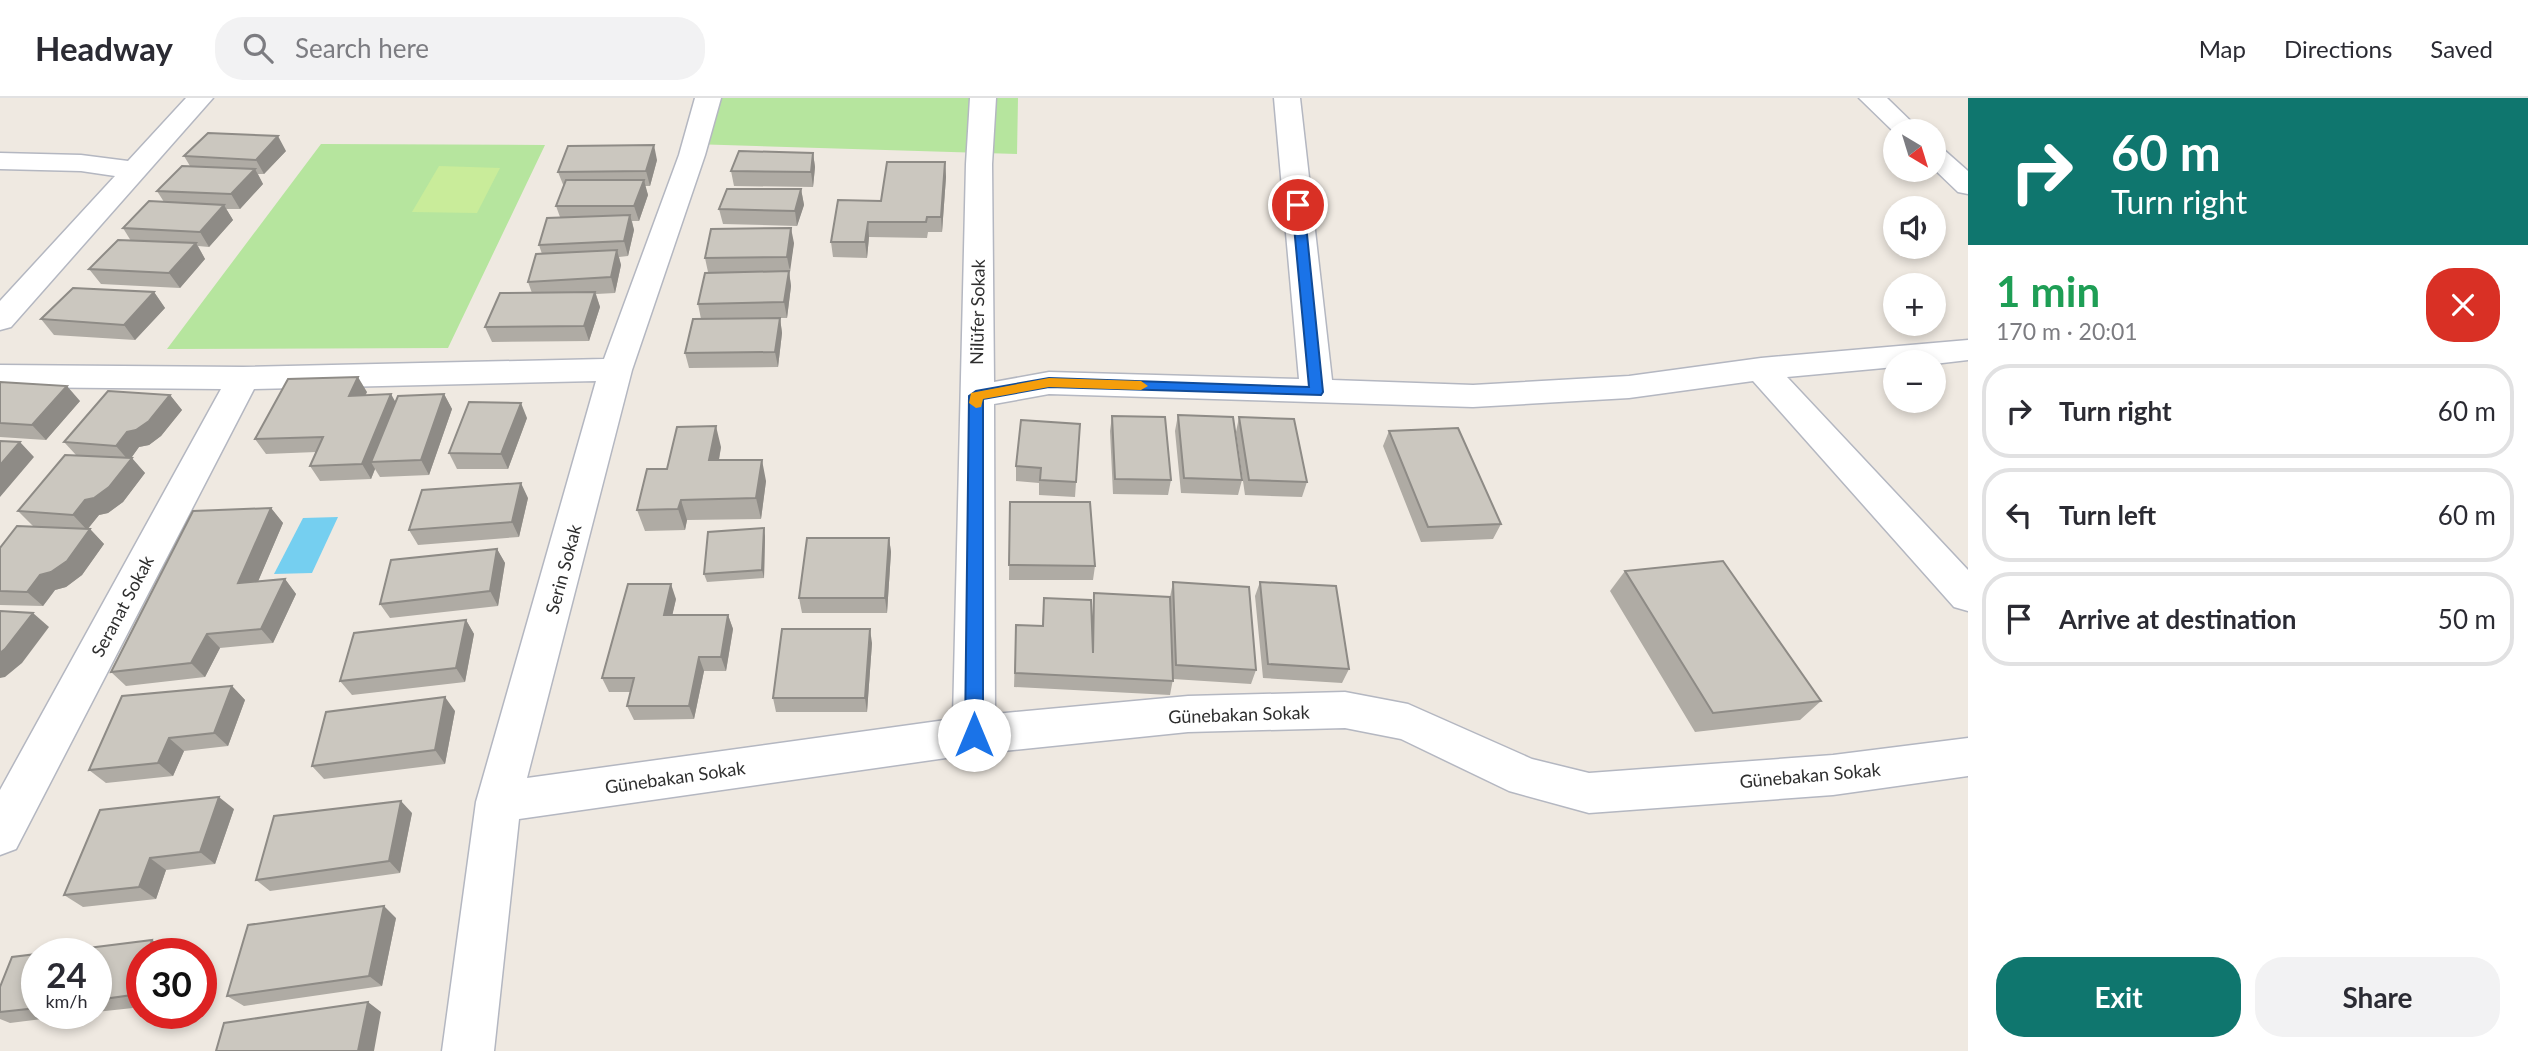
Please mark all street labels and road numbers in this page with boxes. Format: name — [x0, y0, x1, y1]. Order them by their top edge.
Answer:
street label: Nilüfer Sokak — [965, 258, 989, 365]
street label: Serin Sokak — [540, 521, 586, 616]
street label: Seranat Sokak — [86, 551, 158, 660]
street label: Günebakan Sokak — [1168, 701, 1311, 727]
street label: Günebakan Sokak — [603, 756, 747, 798]
street label: Günebakan Sokak — [1739, 758, 1882, 792]

